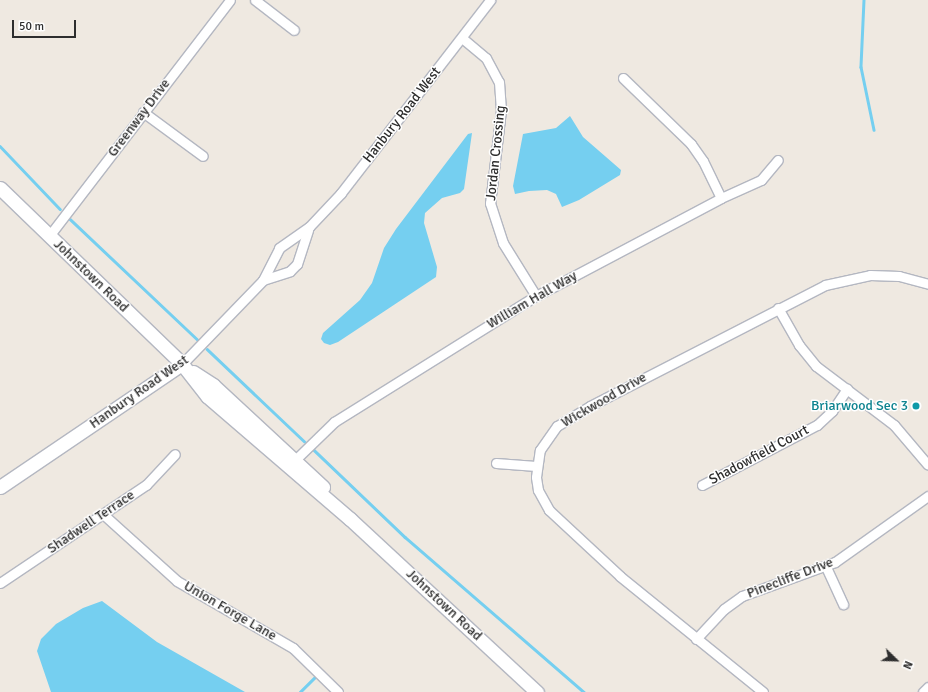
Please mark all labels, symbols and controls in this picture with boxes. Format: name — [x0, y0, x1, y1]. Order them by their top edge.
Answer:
scale bar — [14, 12, 78, 38]
text: 50 m — [19, 19, 44, 34]
street label: Hanbury Road West — [359, 64, 445, 166]
street label: Greenway Drive — [104, 76, 174, 160]
street label: Jordan Crossing — [483, 105, 509, 201]
street label: Johnstown Road — [50, 236, 132, 316]
street label: William Hall Way — [484, 267, 580, 333]
street label: Hanbury Road West — [86, 352, 192, 432]
street label: Wickwood Drive — [558, 369, 650, 431]
place label: Briarwood Sec 3 — [811, 398, 908, 414]
marker: Briarwood Sec 3 — [911, 401, 921, 411]
street label: Shadowfield Court — [706, 422, 812, 488]
street label: Shadwell Terrace — [44, 487, 138, 557]
street label: Pinecliffe Drive — [745, 554, 835, 602]
street label: Johnstown Road — [403, 566, 485, 644]
street label: Union Forge Lane — [181, 578, 279, 644]
north arrow — [876, 640, 916, 680]
text: N — [900, 659, 915, 671]

